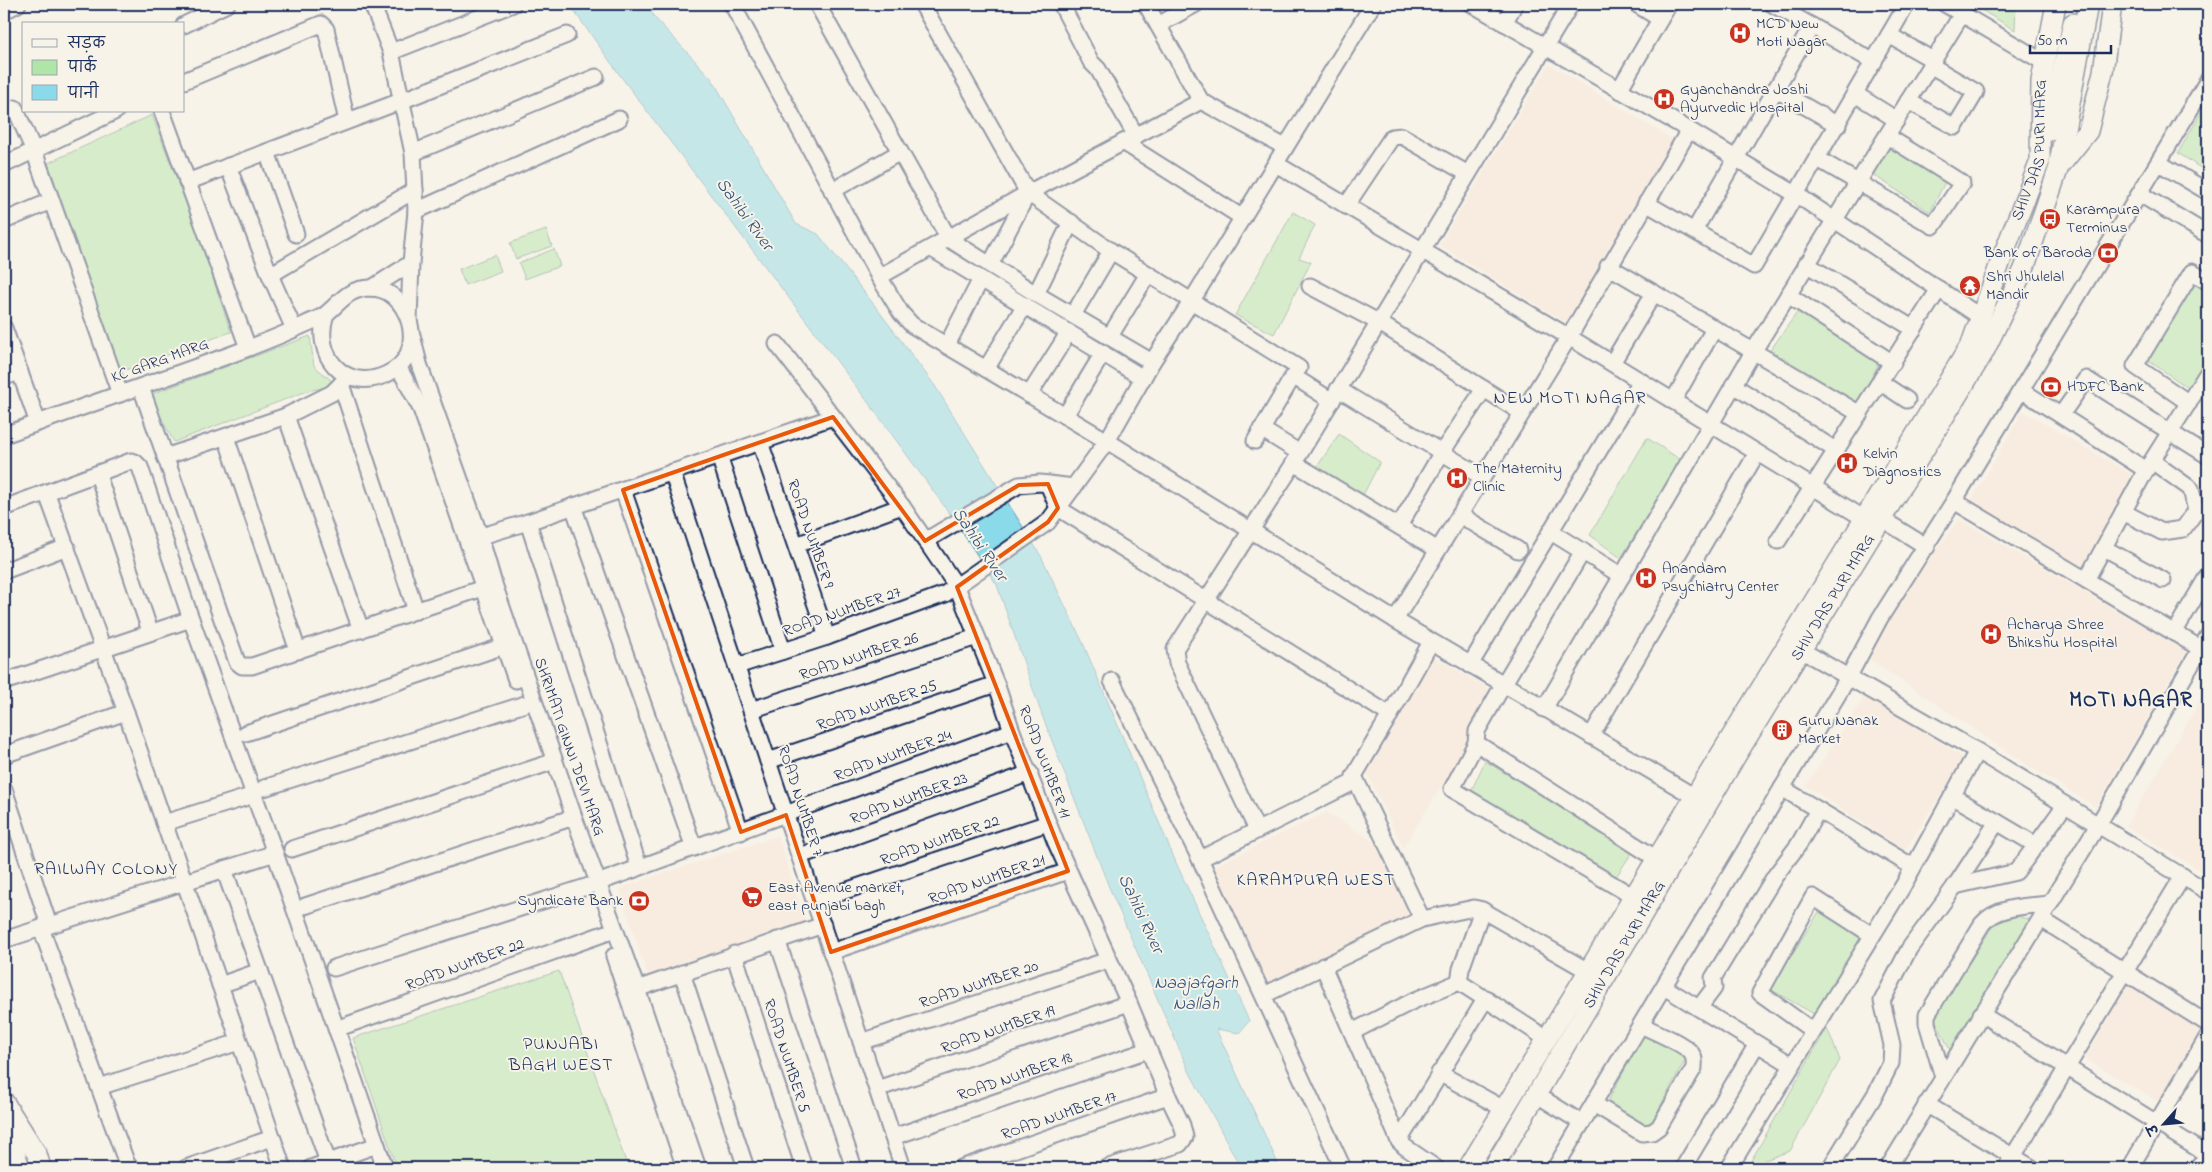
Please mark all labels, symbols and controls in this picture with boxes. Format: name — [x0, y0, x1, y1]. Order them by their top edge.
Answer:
place label: MCD New Moti Nagar — [1756, 12, 1827, 54]
hospital icon: MCD New Moti Nagar — [1728, 21, 1752, 45]
legend — [22, 22, 185, 112]
scale bar — [2030, 22, 2111, 54]
text: 50 m — [2037, 30, 2068, 52]
text: सड़क — [67, 33, 106, 55]
text: पार्क — [67, 55, 98, 79]
place label: Gyanchandra Joshi Ayurvedic Hospital — [1680, 78, 1808, 120]
street label: SHIV DAS PURI MARG — [2006, 80, 2053, 224]
text: पानी — [67, 81, 100, 105]
hospital icon: Gyanchandra Joshi Ayurvedic Hospital — [1652, 87, 1676, 111]
water label: Sahibi River — [709, 173, 781, 259]
place label: Karampura Terminus — [2066, 198, 2140, 240]
bus stop icon: Karampura Terminus — [2038, 207, 2062, 231]
place label: Bank of Baroda — [1983, 241, 2092, 265]
bank icon: Bank of Baroda — [2096, 241, 2120, 265]
place label: Shri Jhulelal Mandir — [1986, 265, 2064, 307]
temple icon: Shri Jhulelal Mandir — [1958, 274, 1982, 298]
street label: KC GARG MARG — [108, 332, 212, 390]
bank icon: HDFC Bank — [2039, 375, 2063, 399]
place label: HDFC Bank — [2067, 375, 2145, 399]
district label: NEW MOTI NAGAR — [1494, 386, 1646, 412]
place label: Kelvin Diagnostics — [1862, 442, 1941, 484]
hospital icon: Kelvin Diagnostics — [1835, 451, 1859, 475]
place label: The Maternity Clinic — [1473, 457, 1562, 499]
hospital icon: The Maternity Clinic — [1445, 466, 1469, 490]
street label: ROAD NUMBER 9 — [780, 476, 840, 592]
water label: Sahibi River — [945, 503, 1015, 589]
street label: SHIV DAS PURI MARG — [1785, 530, 1881, 666]
place label: Anandam Psychiatry Center — [1662, 557, 1779, 599]
hospital icon: Anandam Psychiatry Center — [1634, 566, 1658, 590]
street label: ROAD NUMBER 27 — [780, 580, 905, 643]
place label: Acharya Shree Bhikshu Hospital — [2006, 613, 2118, 655]
hospital icon: Acharya Shree Bhikshu Hospital — [1979, 622, 2003, 646]
street label: ROAD NUMBER 26 — [796, 626, 922, 688]
street label: SHRIMATI GINNI DEVI MARG — [527, 655, 611, 839]
street label: ROAD NUMBER 25 — [813, 674, 941, 738]
district label: MOTI NAGAR — [2069, 686, 2193, 716]
street label: ROAD NUMBER 11 — [1011, 702, 1077, 822]
place label: Guru Nanak Market — [1798, 709, 1879, 751]
building icon: Guru Nanak Market — [1770, 718, 1794, 742]
street label: ROAD NUMBER 24 — [831, 723, 956, 788]
street label: ROAD NUMBER 7 — [771, 742, 829, 860]
street label: ROAD NUMBER 23 — [847, 767, 971, 831]
street label: ROAD NUMBER 22 — [877, 809, 1003, 873]
street label: ROAD NUMBER 21 — [925, 849, 1049, 911]
district label: RAILWAY COLONY — [34, 857, 178, 883]
district label: KARAMPURA WEST — [1237, 868, 1395, 894]
water label: Sahibi River — [1110, 870, 1171, 960]
place label: East Avenue market, east punjabi bagh — [768, 876, 904, 918]
street label: SHIV DAS PURI MARG — [1578, 877, 1672, 1013]
supermarket icon: East Avenue market, east punjabi bagh — [740, 885, 764, 909]
place label: Syndicate Bank — [517, 889, 624, 913]
bank icon: Syndicate Bank — [627, 889, 651, 913]
street label: ROAD NUMBER 22 — [402, 932, 528, 998]
street label: ROAD NUMBER 20 — [916, 954, 1042, 1016]
water label: Naajafgarh Nallah — [1154, 971, 1238, 1018]
street label: ROAD NUMBER 5 — [756, 996, 816, 1116]
street label: ROAD NUMBER 19 — [938, 999, 1058, 1061]
district label: PUNJABI BAGH WEST — [507, 1032, 614, 1079]
street label: ROAD NUMBER 18 — [954, 1046, 1076, 1108]
street label: ROAD NUMBER 17 — [998, 1085, 1120, 1147]
north arrow — [2140, 1100, 2190, 1150]
text: उ — [2142, 1119, 2166, 1140]

